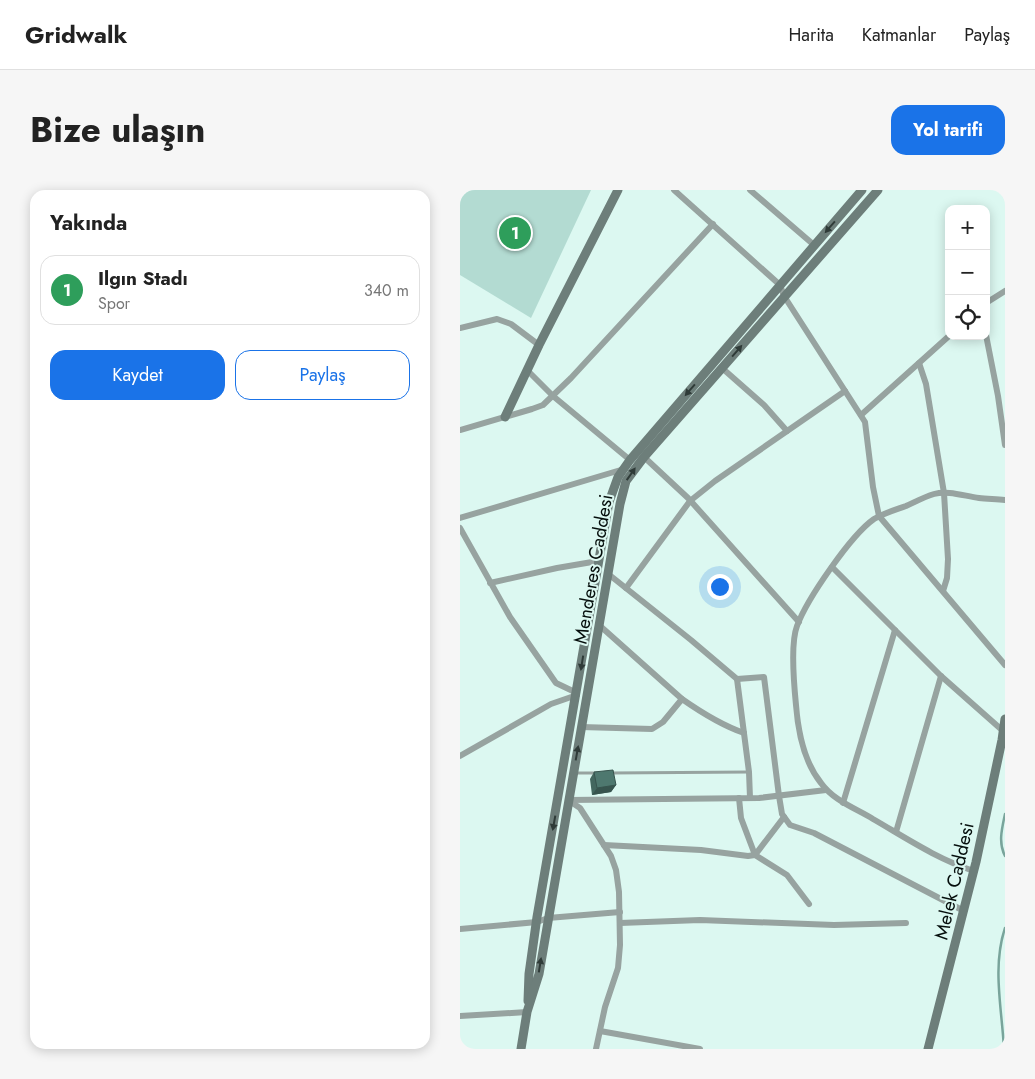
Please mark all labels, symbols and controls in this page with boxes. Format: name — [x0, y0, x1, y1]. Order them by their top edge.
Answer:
text: Gridwalk — [25, 17, 127, 52]
text: Harita — [788, 22, 834, 48]
text: Katmanlar — [862, 22, 936, 48]
text: Paylaş — [964, 22, 1010, 48]
text: Bize ulaşın — [30, 105, 205, 155]
button: Yol tarifi — [891, 105, 1005, 155]
map controls — [945, 205, 990, 340]
button: + — [945, 205, 990, 250]
text: Yakında — [50, 208, 127, 238]
pin: 1 — [499, 214, 531, 252]
one-way arrow — [825, 221, 836, 233]
button: − — [945, 250, 990, 295]
text: Ilgın Stadı — [98, 265, 188, 292]
text: 1 — [63, 279, 71, 302]
text: 340 m — [364, 279, 409, 302]
text: Spor — [98, 292, 130, 315]
button: locate — [945, 295, 990, 340]
one-way arrow — [731, 345, 743, 357]
button: Kaydet — [50, 350, 225, 400]
button: Paylaş — [235, 350, 410, 400]
one-way arrow — [685, 384, 696, 396]
one-way arrow — [626, 467, 636, 481]
street label: Menderes Caddesi — [567, 492, 619, 646]
your location — [707, 574, 733, 600]
one-way arrow — [578, 655, 586, 671]
one-way arrow — [573, 744, 581, 760]
one-way arrow — [550, 815, 558, 831]
street label: Melek Caddesi — [927, 820, 981, 942]
one-way arrow — [537, 956, 545, 972]

